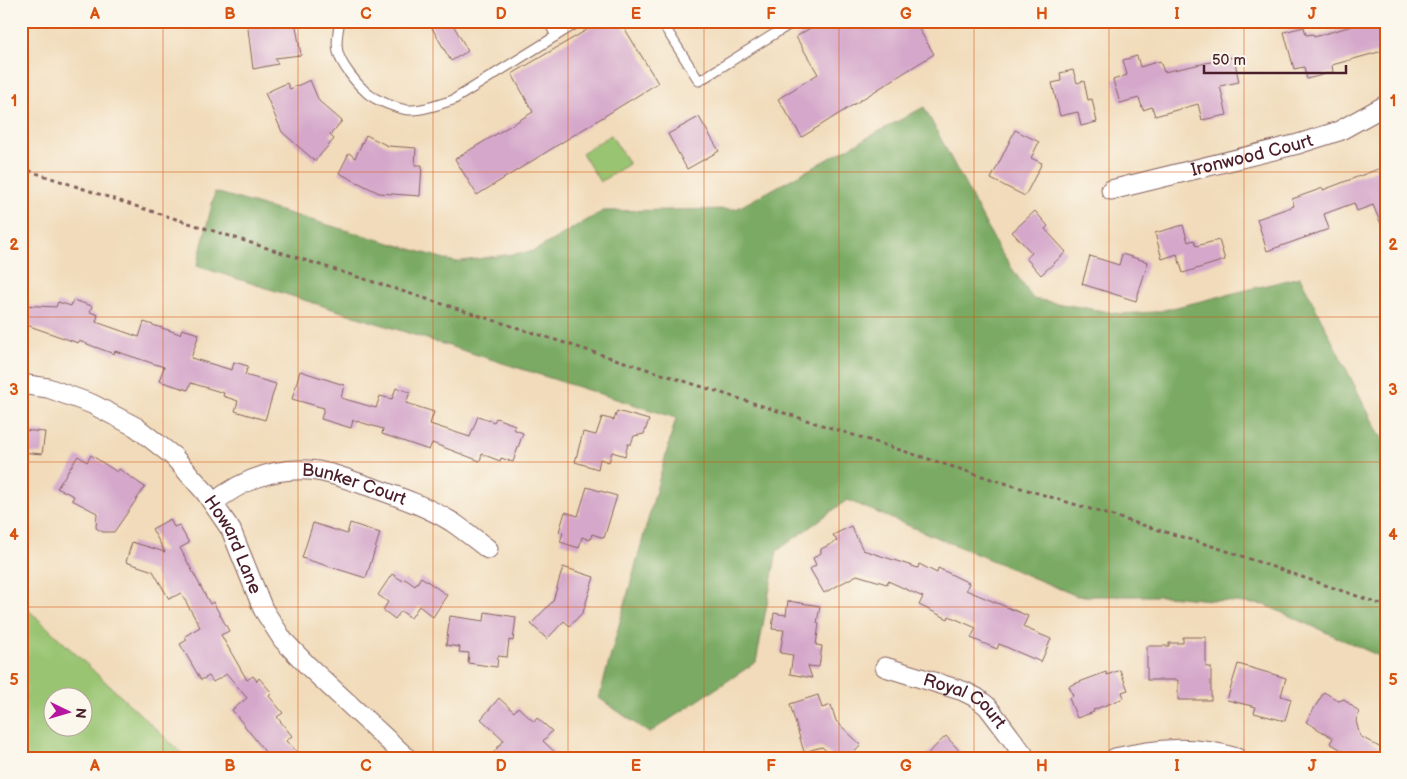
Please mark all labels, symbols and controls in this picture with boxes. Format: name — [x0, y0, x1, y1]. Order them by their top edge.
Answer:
text: A — [89, 5, 100, 24]
text: B — [224, 5, 236, 24]
text: C — [360, 5, 372, 24]
text: D — [495, 5, 507, 24]
text: E — [631, 5, 641, 24]
text: F — [766, 5, 776, 24]
text: G — [900, 5, 912, 24]
text: H — [1036, 5, 1048, 24]
text: I — [1174, 5, 1180, 24]
text: J — [1308, 5, 1317, 24]
scale bar — [1204, 42, 1347, 74]
text: 50 m — [1212, 51, 1246, 70]
text: 1 — [11, 92, 17, 111]
text: 1 — [1390, 92, 1396, 111]
street label: Ironwood Court — [1189, 129, 1316, 180]
text: 2 — [9, 236, 19, 255]
text: 2 — [1388, 236, 1398, 255]
text: 3 — [9, 381, 19, 400]
text: 3 — [1388, 381, 1398, 400]
street label: Bunker Court — [301, 459, 410, 510]
street label: Howard Lane — [200, 491, 266, 597]
text: 4 — [9, 526, 19, 545]
text: 4 — [1388, 526, 1398, 545]
street label: Royal Court — [921, 669, 1011, 733]
text: 5 — [9, 671, 19, 690]
text: 5 — [1388, 671, 1398, 690]
north arrow — [42, 686, 92, 736]
text: N — [72, 707, 89, 719]
text: A — [89, 757, 100, 776]
text: B — [224, 757, 236, 776]
text: C — [360, 757, 372, 776]
text: D — [495, 757, 507, 776]
text: E — [631, 757, 641, 776]
text: F — [766, 757, 776, 776]
text: G — [900, 757, 912, 776]
text: H — [1036, 757, 1048, 776]
text: I — [1174, 757, 1180, 776]
text: J — [1308, 757, 1317, 776]

